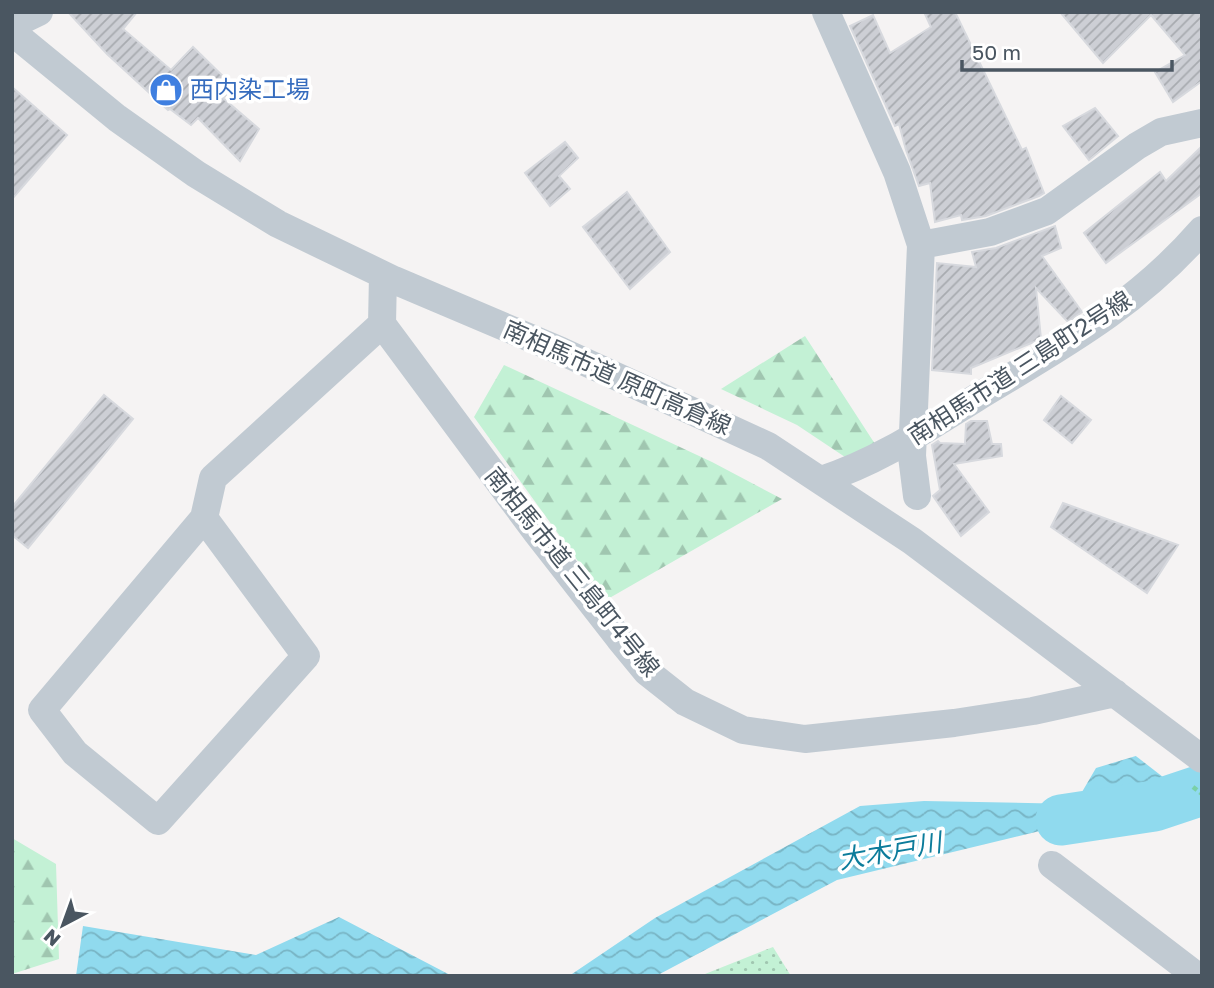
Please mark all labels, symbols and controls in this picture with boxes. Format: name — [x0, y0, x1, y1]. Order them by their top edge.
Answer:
scale bar — [962, 28, 1172, 72]
text: 50 m — [972, 39, 1021, 65]
shop icon: 西内染工場 — [147, 71, 185, 109]
place label: 西内染工場 — [190, 74, 310, 103]
street label: 南相馬市道 三島町2号線 — [902, 284, 1136, 450]
street label: 南相馬市道 原町高倉線 — [499, 313, 736, 440]
street label: 南相馬市道 三島町4号線 — [480, 461, 666, 681]
water label: 大木戸川 — [836, 826, 947, 875]
north arrow — [28, 890, 98, 960]
text: N — [39, 925, 65, 952]

